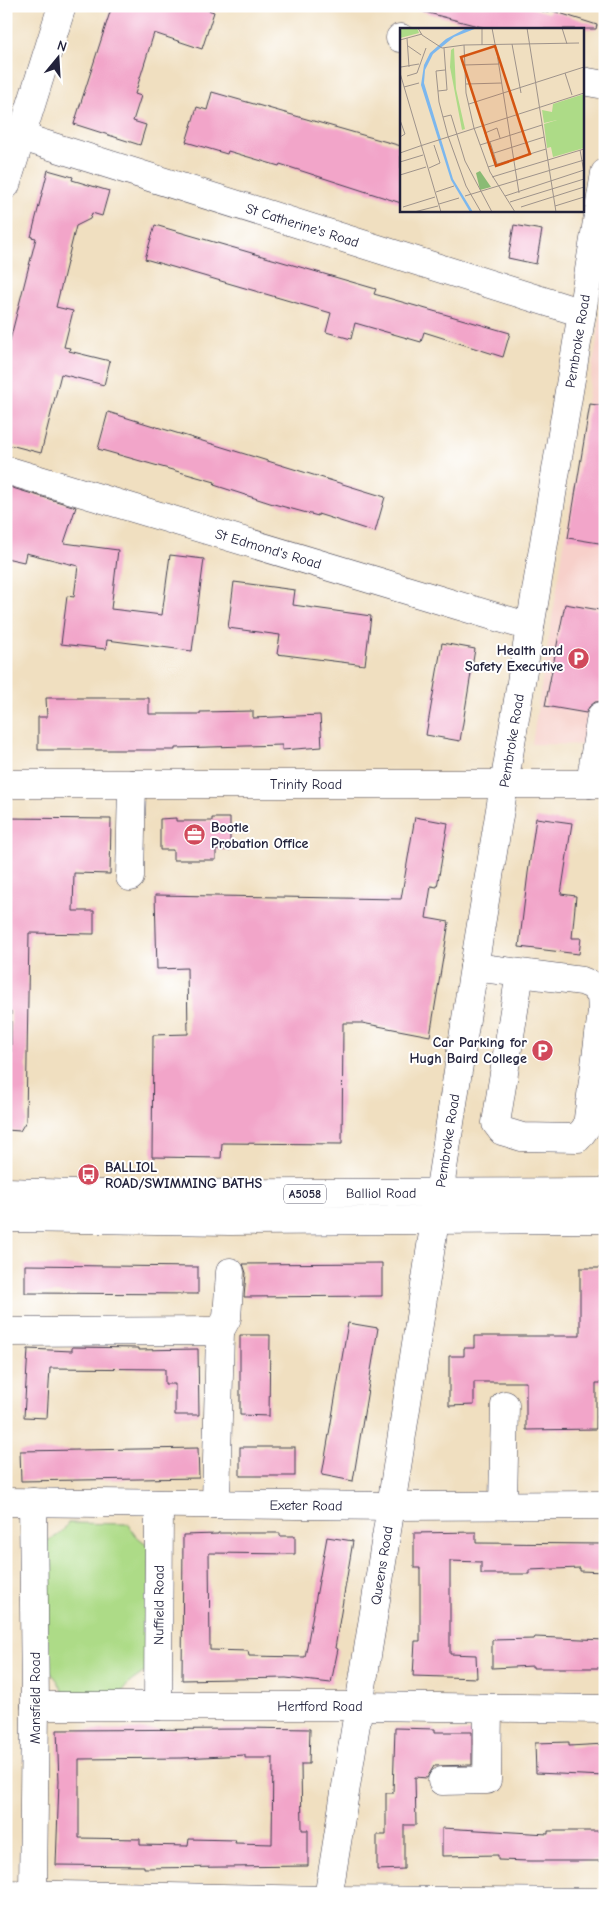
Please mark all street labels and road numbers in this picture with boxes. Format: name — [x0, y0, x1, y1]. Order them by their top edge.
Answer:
street label: St Catherine's Road — [244, 199, 361, 251]
street label: Pembroke Road — [561, 293, 593, 389]
street label: St Edmond's Road — [213, 525, 324, 573]
street label: Pembroke Road — [495, 693, 527, 789]
street label: Trinity Road — [270, 776, 342, 793]
street label: Pembroke Road — [432, 1092, 463, 1188]
road number: A5058 — [284, 1184, 326, 1204]
street label: Balliol Road — [346, 1184, 416, 1201]
street label: Exeter Road — [269, 1496, 343, 1514]
street label: Queens Road — [367, 1525, 396, 1606]
street label: Nuffield Road — [150, 1565, 167, 1645]
street label: Mansfield Road — [27, 1652, 44, 1744]
street label: Hertford Road — [277, 1698, 363, 1715]

